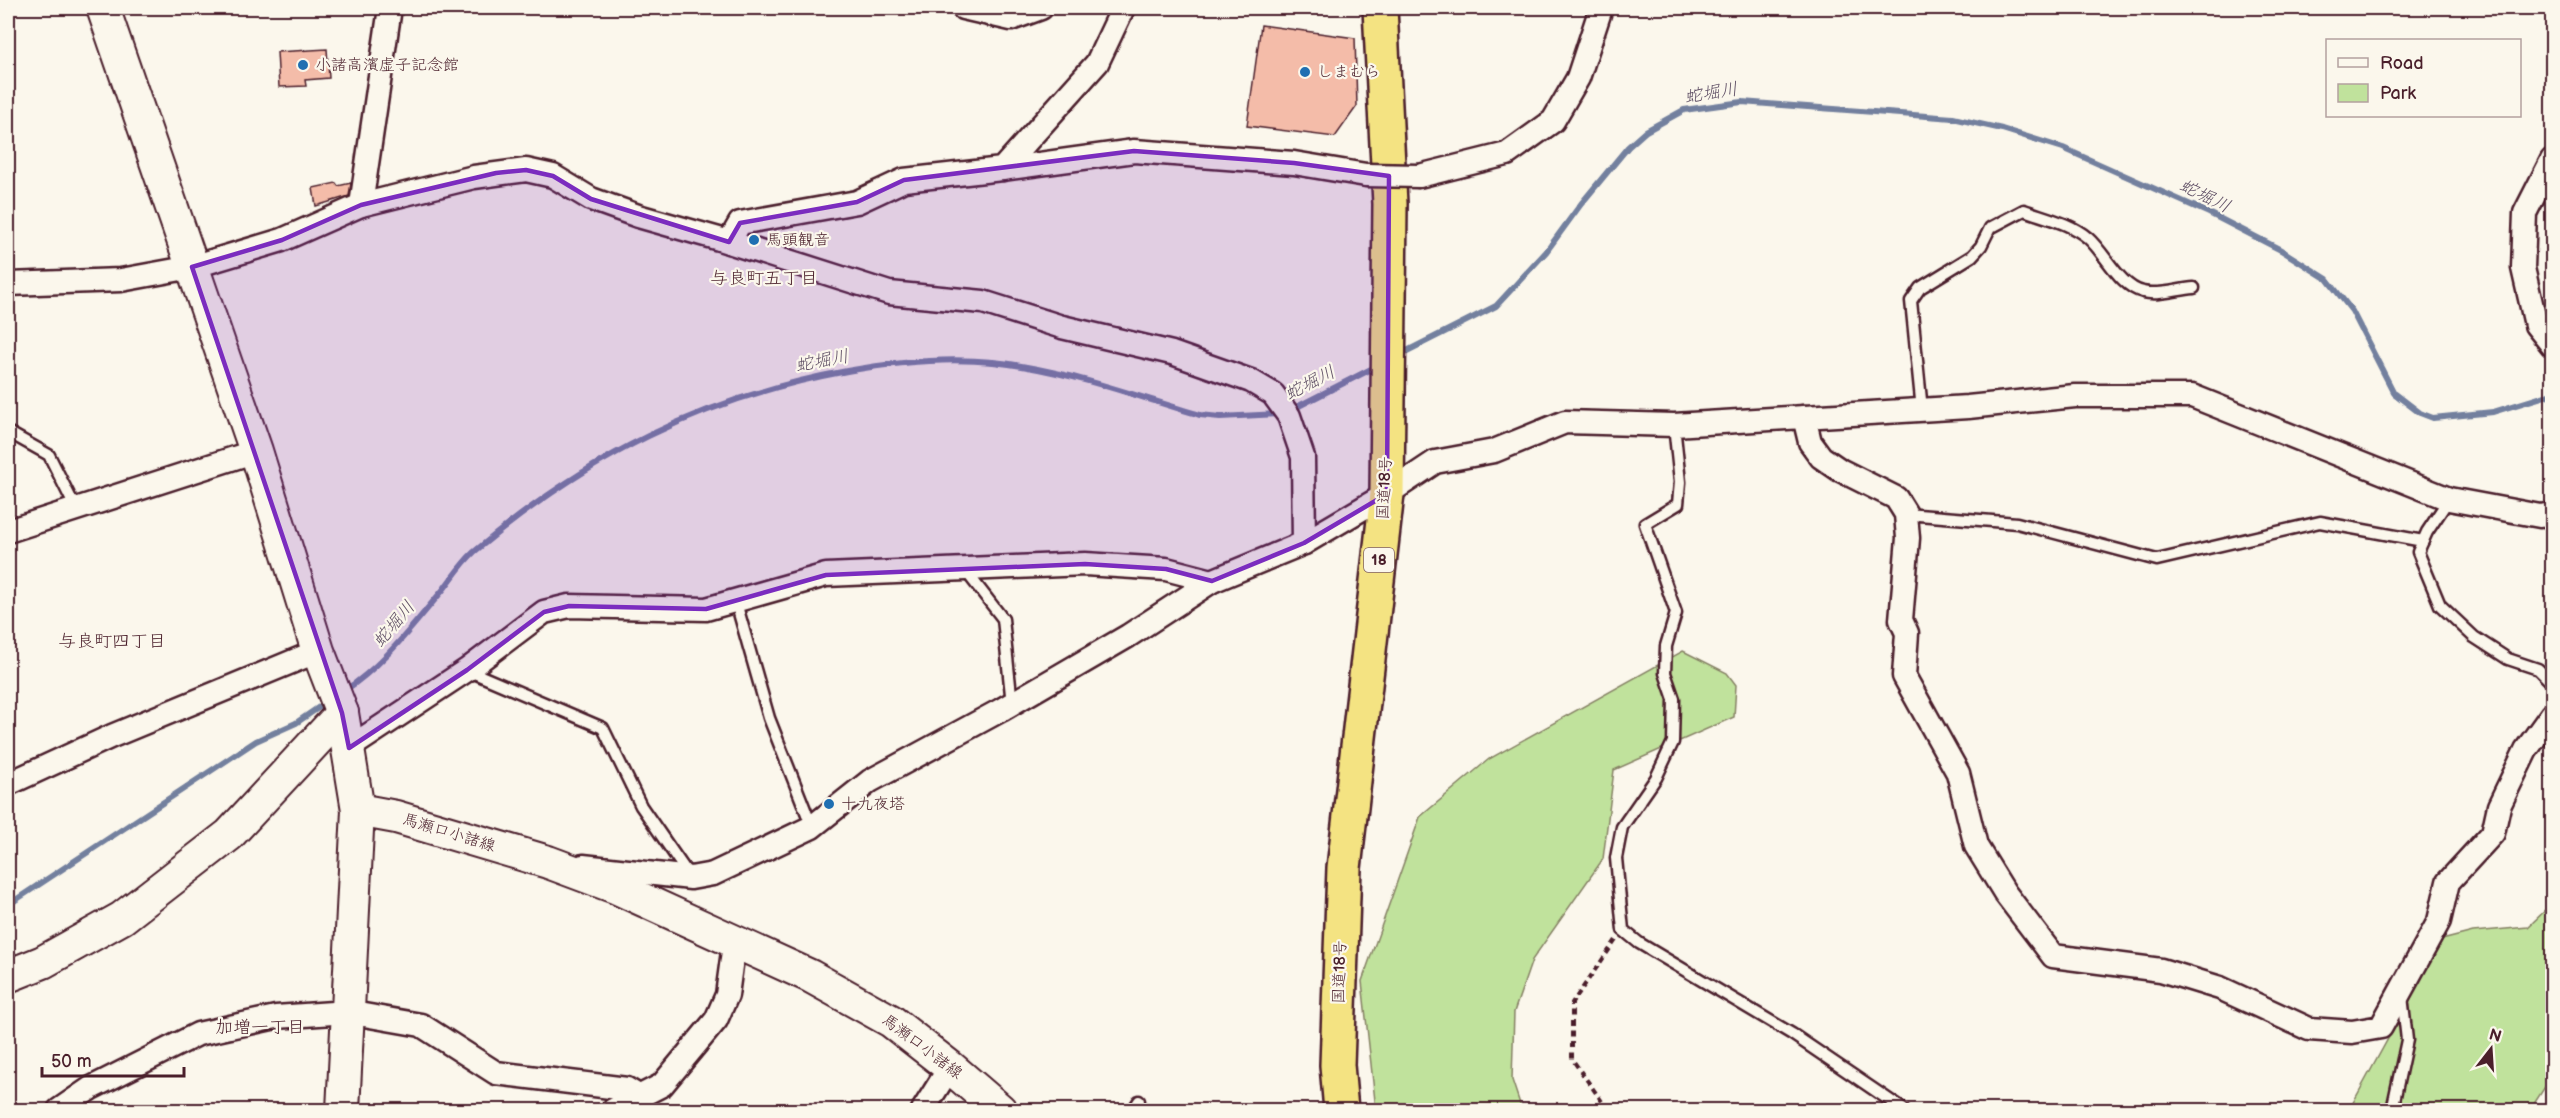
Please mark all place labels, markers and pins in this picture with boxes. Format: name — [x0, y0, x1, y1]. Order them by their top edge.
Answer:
place label: 小諸高濱虚子記念館 — [315, 56, 459, 75]
marker: 小諸高濱虚子記念館 — [296, 58, 310, 72]
place label: しまむら — [1317, 63, 1381, 82]
marker: しまむら — [1298, 65, 1312, 79]
place label: 馬頭観音 — [766, 231, 830, 250]
marker: 馬頭観音 — [747, 233, 761, 247]
place label: 十九夜塔 — [841, 795, 905, 814]
marker: 十九夜塔 — [822, 797, 836, 811]

